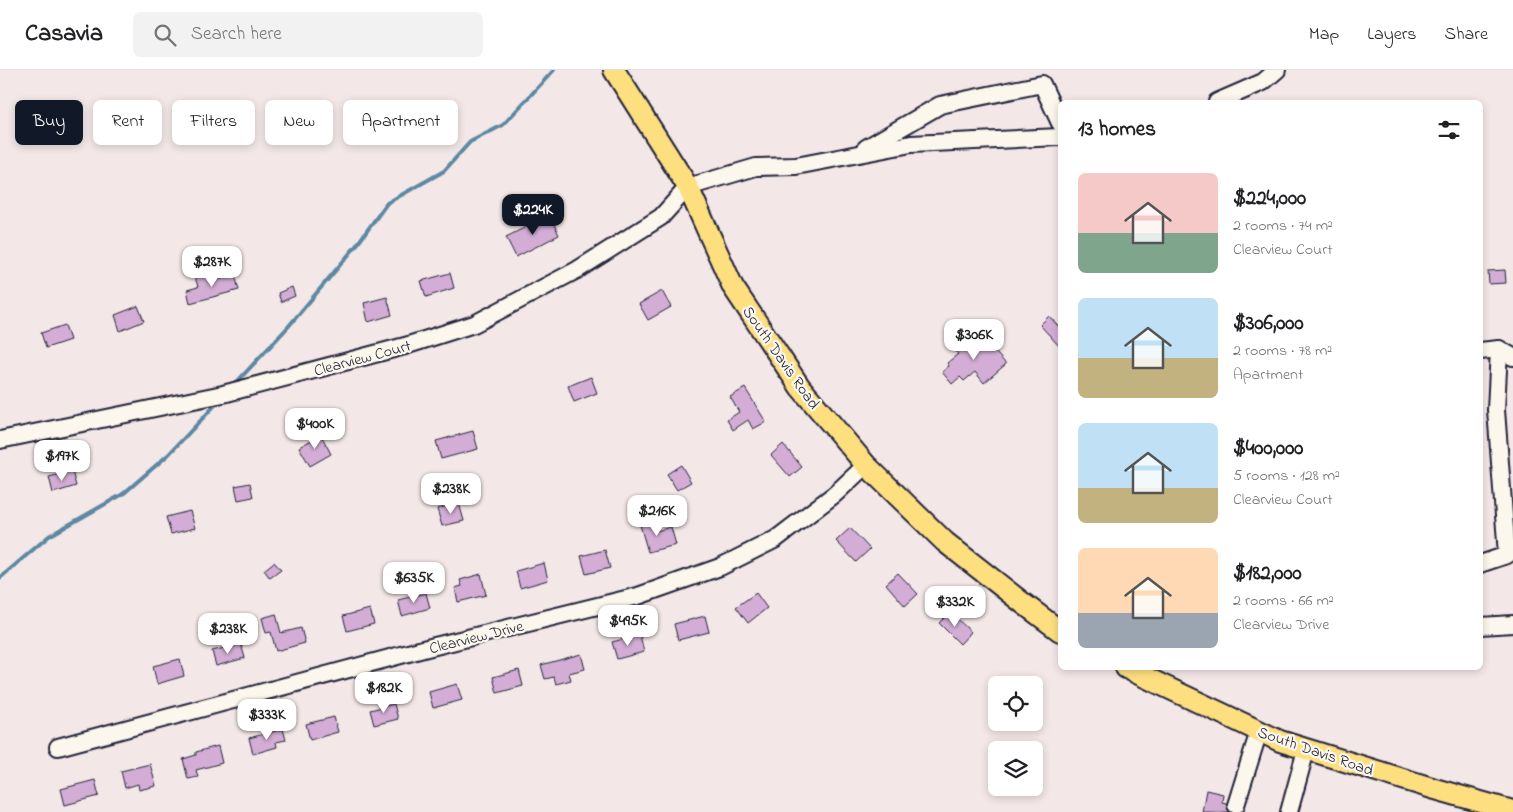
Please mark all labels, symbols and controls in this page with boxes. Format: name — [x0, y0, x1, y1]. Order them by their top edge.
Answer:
search box — [133, 12, 483, 57]
text: Casavia — [25, 17, 103, 52]
icon: search — [151, 21, 179, 49]
text: Search here — [191, 21, 282, 48]
text: Map — [1309, 22, 1339, 48]
text: Layers — [1367, 22, 1417, 48]
text: Share — [1445, 22, 1488, 48]
chip: Buy — [15, 100, 83, 145]
chip: Rent — [93, 100, 162, 145]
chip: Filters — [172, 100, 255, 145]
chip: New — [265, 100, 333, 145]
chip: Apartment — [343, 100, 458, 145]
text: 13 homes — [1078, 115, 1156, 145]
icon: filters — [1435, 116, 1463, 144]
text: $224,000 — [1233, 184, 1306, 214]
icon: home — [1118, 193, 1178, 253]
pin: $224K — [498, 194, 568, 236]
text: $224K — [513, 198, 553, 222]
text: 2 rooms · 74 m² — [1233, 214, 1333, 238]
text: Clearview Court — [1233, 238, 1333, 262]
pin: $287K — [177, 246, 247, 288]
text: $287K — [193, 250, 231, 274]
street label: South Davis Road — [736, 302, 825, 415]
text: $306,000 — [1233, 309, 1304, 339]
pin: $306K — [939, 318, 1009, 361]
icon: home — [1118, 318, 1178, 378]
text: $306K — [955, 323, 993, 347]
street label: Clearview Court — [311, 334, 414, 383]
text: 2 rooms · 78 m² — [1233, 339, 1332, 363]
text: Apartment — [1233, 363, 1303, 387]
pin: $400K — [280, 408, 350, 450]
text: $400K — [296, 412, 334, 436]
text: $400,000 — [1233, 434, 1303, 464]
pin: $197K — [27, 440, 97, 482]
icon: home — [1118, 443, 1178, 503]
text: $197K — [45, 444, 79, 468]
text: 5 rooms · 128 m² — [1233, 464, 1340, 488]
pin: $238K — [416, 472, 486, 515]
text: $238K — [432, 477, 470, 501]
text: Clearview Court — [1233, 488, 1333, 512]
pin: $216K — [622, 494, 692, 537]
text: $216K — [638, 499, 676, 523]
text: $182,000 — [1233, 559, 1302, 589]
pin: $635K — [379, 562, 449, 604]
text: $635K — [394, 566, 434, 590]
icon: home — [1118, 568, 1178, 628]
pin: $332K — [920, 586, 990, 628]
text: 2 rooms · 66 m² — [1233, 589, 1334, 613]
text: $332K — [936, 590, 974, 614]
pin: $495K — [593, 604, 663, 647]
text: $495K — [609, 609, 647, 633]
pin: $238K — [193, 612, 263, 655]
text: Clearview Drive — [1233, 613, 1329, 637]
street label: Clearview Drive — [427, 614, 527, 661]
text: $238K — [209, 617, 247, 641]
pin: $182K — [349, 672, 419, 714]
text: $182K — [366, 676, 402, 700]
map controls — [988, 676, 1043, 796]
button: locate — [988, 676, 1043, 731]
pin: $333K — [232, 698, 302, 741]
text: $333K — [248, 703, 286, 727]
street label: South Davis Road — [1254, 721, 1376, 783]
button: layers — [988, 741, 1043, 796]

